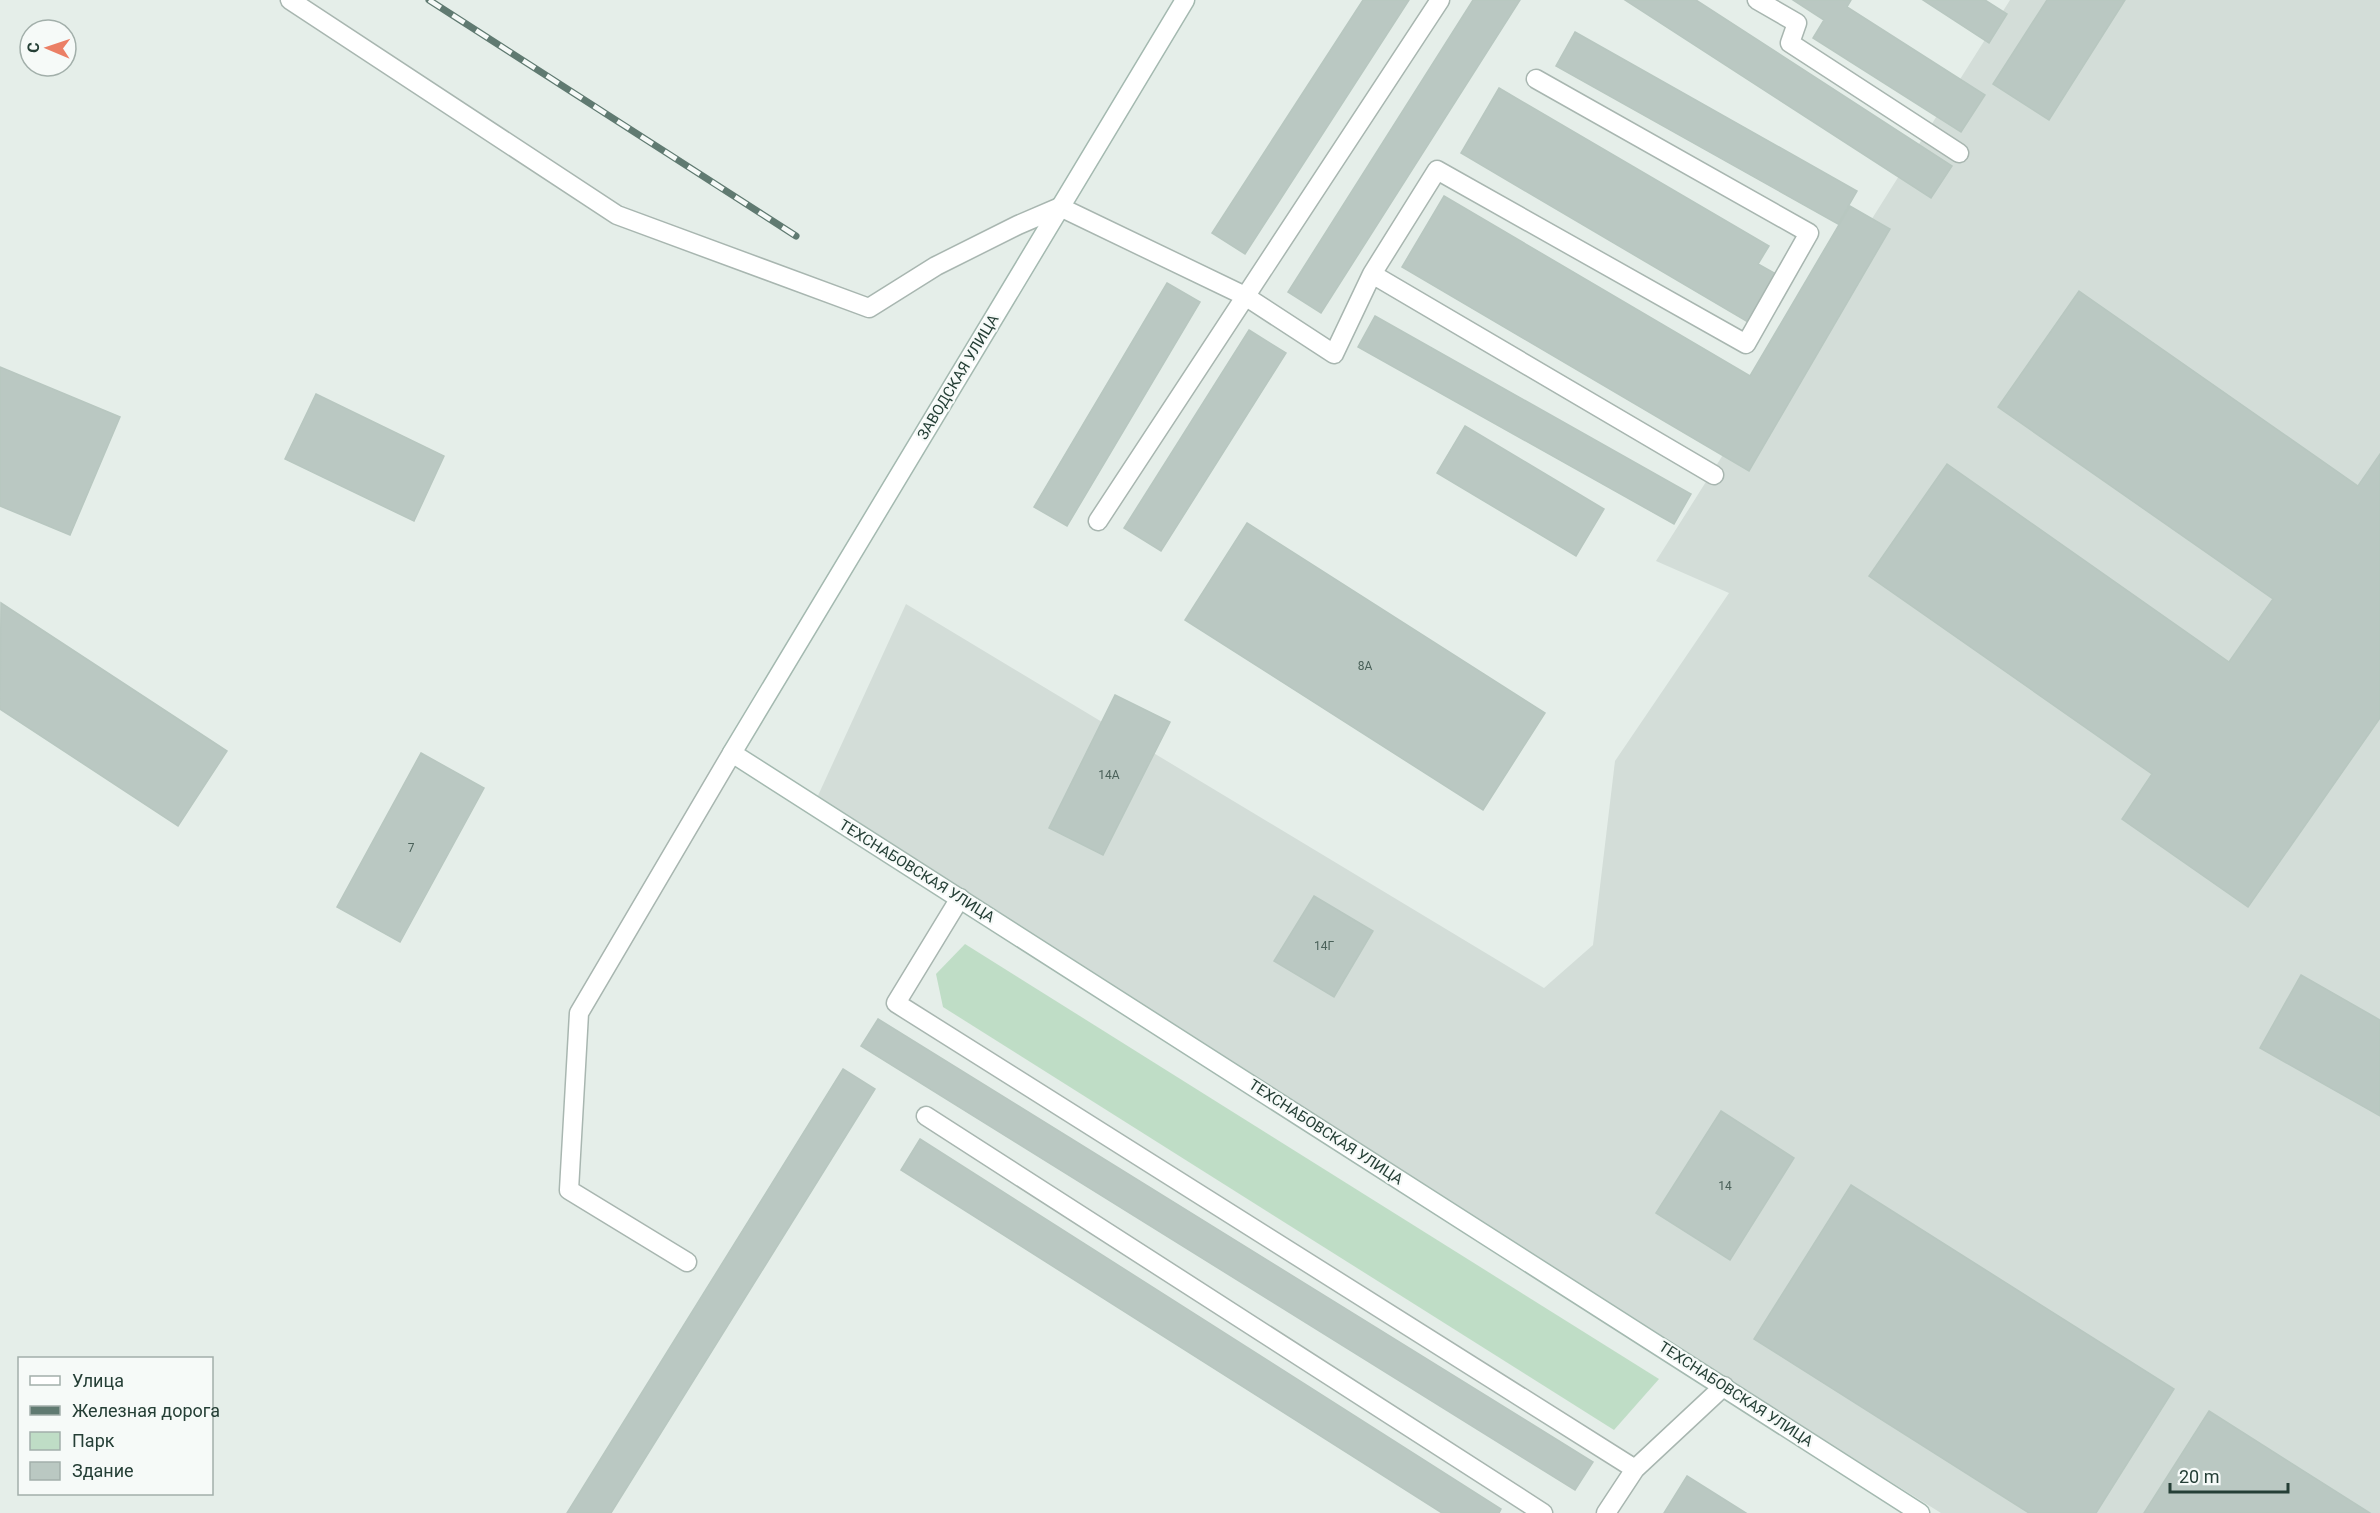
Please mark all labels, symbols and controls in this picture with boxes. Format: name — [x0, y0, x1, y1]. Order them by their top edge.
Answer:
north arrow — [18, 18, 78, 78]
text: С — [24, 42, 43, 53]
street label: ЗАВОДСКАЯ УЛИЦА — [913, 311, 1003, 443]
house number: 8А — [1358, 659, 1372, 673]
house number: 14А — [1098, 768, 1120, 782]
street label: ТЕХСНАБОВСКАЯ УЛИЦА — [836, 816, 998, 926]
house number: 7 — [408, 841, 415, 855]
house number: 14Г — [1314, 939, 1334, 953]
street label: ТЕХСНАБОВСКАЯ УЛИЦА — [1246, 1075, 1407, 1189]
house number: 14 — [1718, 1179, 1732, 1193]
street label: ТЕХСНАБОВСКАЯ УЛИЦА — [1656, 1337, 1817, 1451]
legend — [18, 1357, 213, 1495]
text: Улица — [72, 1370, 124, 1391]
text: Железная дорога — [72, 1400, 220, 1421]
text: Парк — [72, 1430, 115, 1451]
scale bar — [2170, 1456, 2288, 1494]
text: Здание — [72, 1460, 134, 1481]
text: 20 m — [2179, 1466, 2219, 1487]

